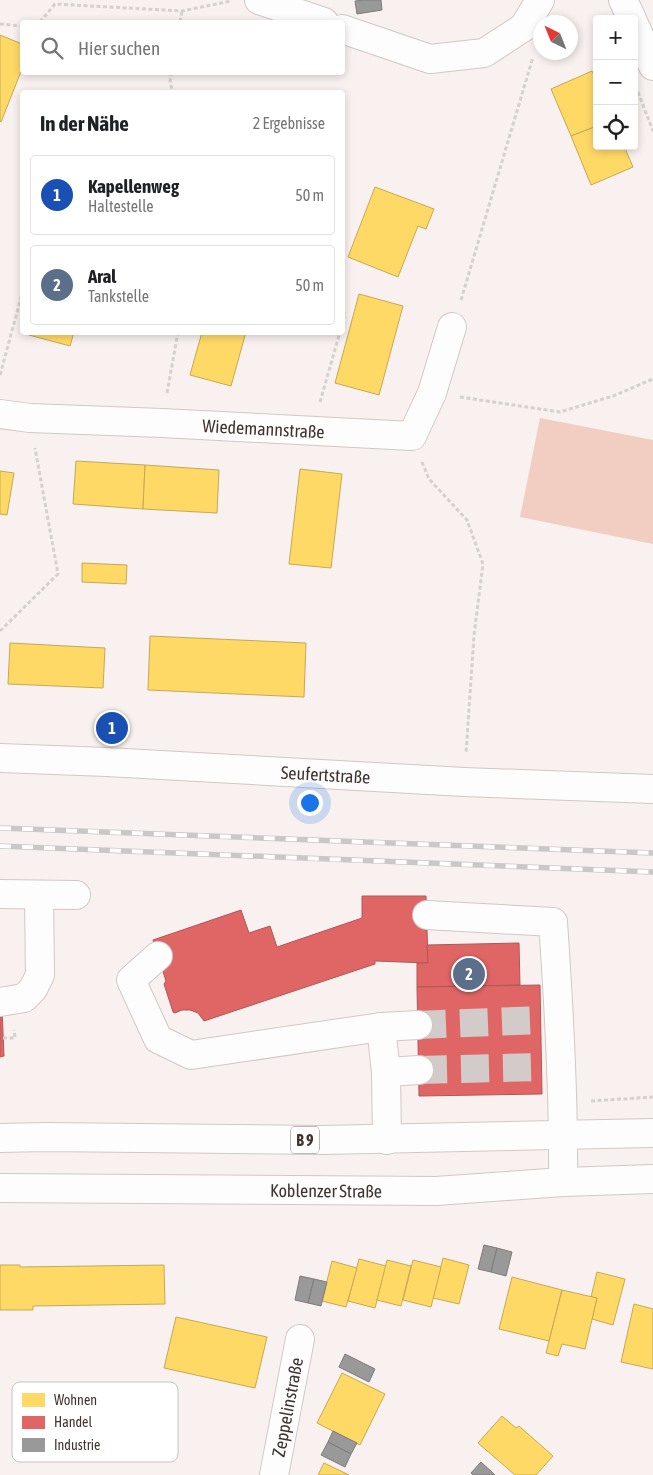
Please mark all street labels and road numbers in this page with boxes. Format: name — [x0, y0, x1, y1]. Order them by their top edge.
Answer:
street label: Wiedemannstraße — [202, 415, 325, 442]
street label: Seufertstraße — [280, 761, 371, 787]
road number: B 9 — [291, 1126, 319, 1154]
street label: Koblenzer Straße — [270, 1179, 382, 1201]
street label: Zeppelinstraße — [267, 1356, 307, 1459]

